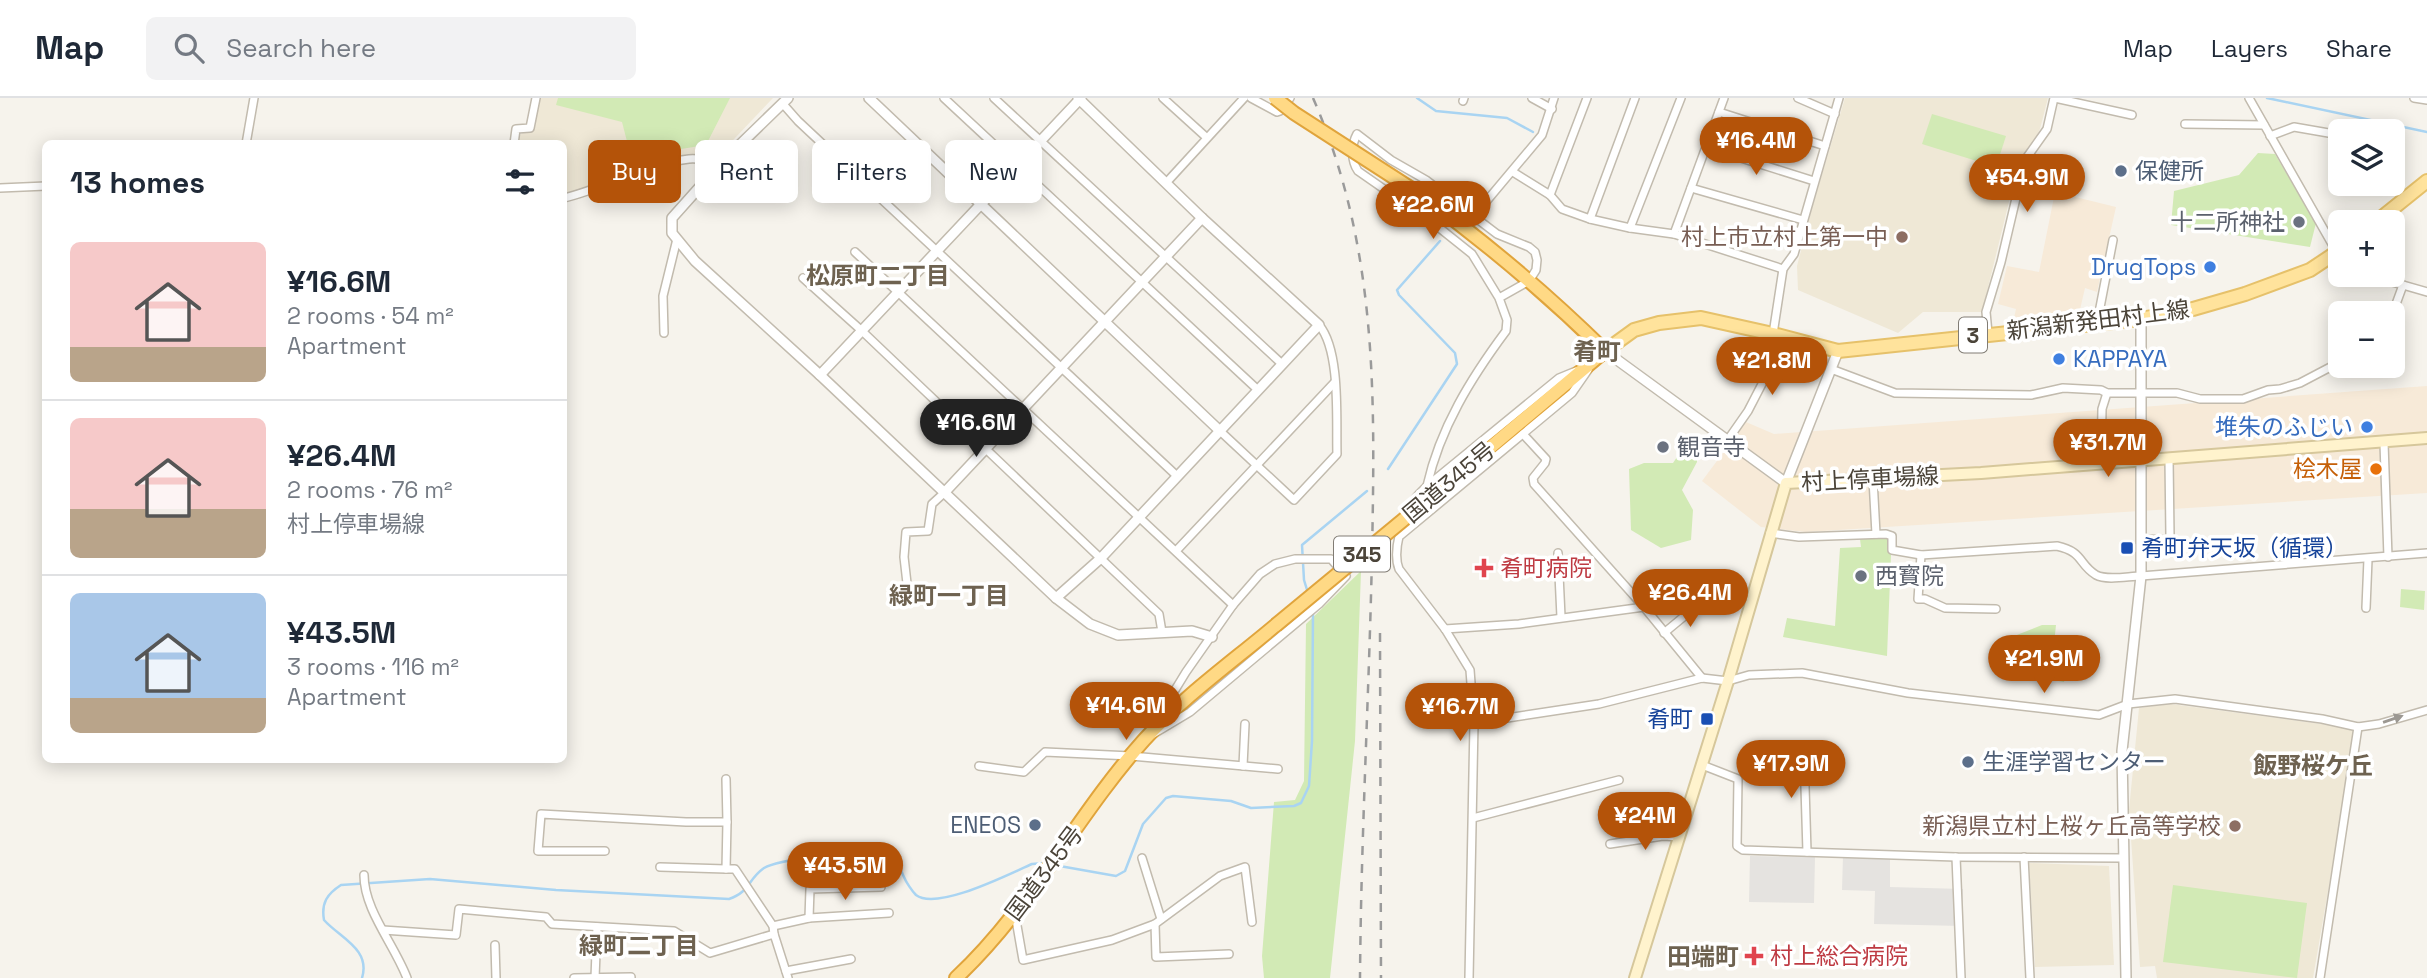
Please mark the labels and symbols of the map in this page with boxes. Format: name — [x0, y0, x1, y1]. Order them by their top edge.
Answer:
pin: ¥16.4M — [1699, 118, 1813, 177]
pin: ¥54.9M — [1970, 155, 2084, 214]
place label: 保健所 — [2135, 156, 2204, 186]
marker: 保健所 — [2113, 163, 2129, 179]
pin: ¥22.6M — [1376, 181, 1490, 241]
place label: 十二所神社 — [2170, 207, 2285, 237]
marker: 十二所神社 — [2291, 214, 2307, 230]
place label: 村上市立村上第一中 — [1681, 222, 1888, 252]
marker: 村上市立村上第一中 — [1894, 229, 1910, 245]
place label: DrugTops — [2091, 252, 2196, 282]
marker: DrugTops — [2202, 259, 2218, 275]
district label: 松原町二丁目 — [806, 260, 950, 291]
street label: 新潟新発田村上線 — [2005, 294, 2191, 346]
road number: 3 — [1959, 317, 1987, 352]
district label: 肴町 — [1573, 336, 1621, 367]
pin: ¥21.8M — [1715, 338, 1829, 397]
place label: KAPPAYA — [2073, 344, 2167, 374]
marker: KAPPAYA — [2051, 351, 2067, 367]
pin: ¥16.6M — [919, 400, 1033, 459]
place label: 堆朱のふじい — [2215, 412, 2353, 442]
marker: 堆朱のふじい — [2359, 419, 2375, 435]
pin: ¥31.7M — [2051, 420, 2165, 479]
place label: 観音寺 — [1677, 432, 1746, 462]
street label: 国道345号 — [1397, 435, 1501, 529]
marker: 観音寺 — [1655, 439, 1671, 455]
place label: 桧木屋 — [2293, 454, 2362, 484]
street label: 村上停車場線 — [1800, 460, 1940, 498]
marker: 桧木屋 — [2368, 461, 2384, 477]
place label: 肴町弁天坂（循環） — [2141, 533, 2348, 563]
road number: 345 — [1334, 536, 1390, 572]
marker: 肴町弁天坂（循環） — [2119, 540, 2135, 556]
place label: 肴町病院 — [1500, 553, 1592, 583]
marker: 肴町病院 — [1474, 558, 1494, 578]
place label: 西寳院 — [1875, 561, 1944, 591]
marker: 西寳院 — [1853, 568, 1869, 584]
pin: ¥26.4M — [1633, 570, 1747, 629]
district label: 緑町一丁目 — [889, 580, 1009, 611]
pin: ¥21.9M — [1987, 636, 2101, 695]
pin: ¥14.6M — [1069, 682, 1183, 742]
pin: ¥16.7M — [1403, 684, 1517, 743]
place label: 肴町 — [1647, 704, 1693, 734]
marker: 肴町 — [1699, 711, 1715, 727]
one-way arrow — [2383, 713, 2404, 724]
pin: ¥17.9M — [1734, 740, 1848, 800]
place label: 生涯学習センター — [1982, 747, 2166, 777]
district label: 飯野桜ケ丘 — [2253, 750, 2373, 781]
marker: 生涯学習センター — [1960, 754, 1976, 770]
pin: ¥24M — [1604, 792, 1686, 852]
place label: ENEOS — [950, 810, 1021, 840]
place label: 新潟県立村上桜ヶ丘高等学校 — [1922, 811, 2221, 841]
marker: ENEOS — [1027, 817, 1043, 833]
marker: 新潟県立村上桜ヶ丘高等学校 — [2227, 818, 2243, 834]
street label: 国道345号 — [999, 820, 1089, 926]
pin: ¥43.5M — [788, 842, 902, 902]
district label: 緑町二丁目 — [579, 930, 699, 961]
district label: 田端町 — [1667, 941, 1739, 972]
place label: 村上総合病院 — [1770, 941, 1908, 971]
marker: 村上総合病院 — [1744, 946, 1764, 966]

